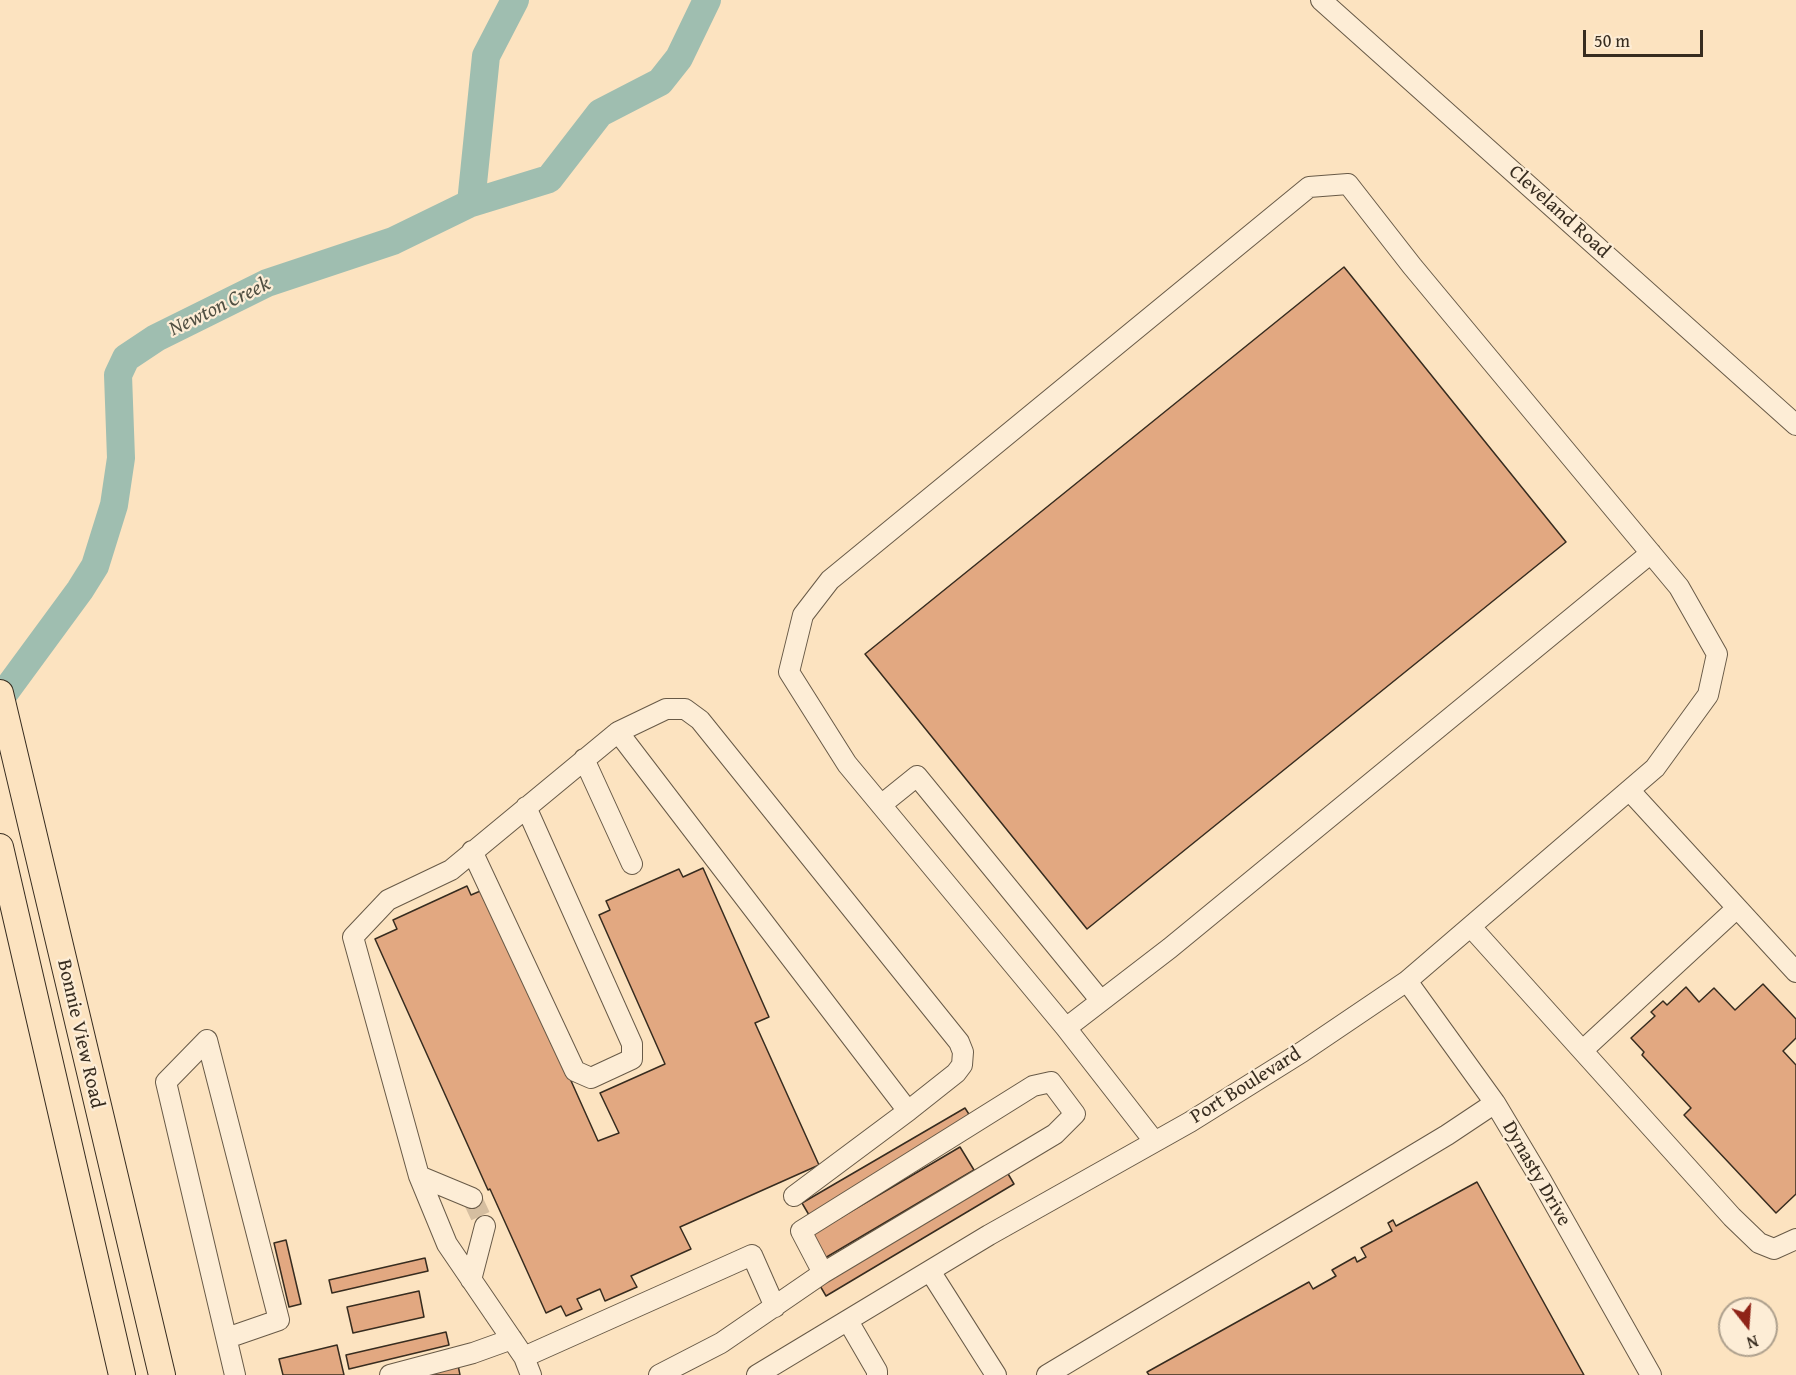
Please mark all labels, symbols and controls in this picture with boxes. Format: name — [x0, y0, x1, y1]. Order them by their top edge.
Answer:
scale bar — [1586, 18, 1706, 56]
text: 50 m — [1594, 27, 1630, 54]
street label: Cleveland Road — [1503, 160, 1615, 264]
water label: Newton Creek — [165, 272, 275, 342]
street label: Bonnie View Road — [51, 957, 109, 1111]
street label: Port Boulevard — [1186, 1043, 1306, 1129]
street label: Dynasty Drive — [1496, 1117, 1576, 1231]
north arrow — [1718, 1297, 1778, 1357]
text: N — [1744, 1329, 1761, 1355]

